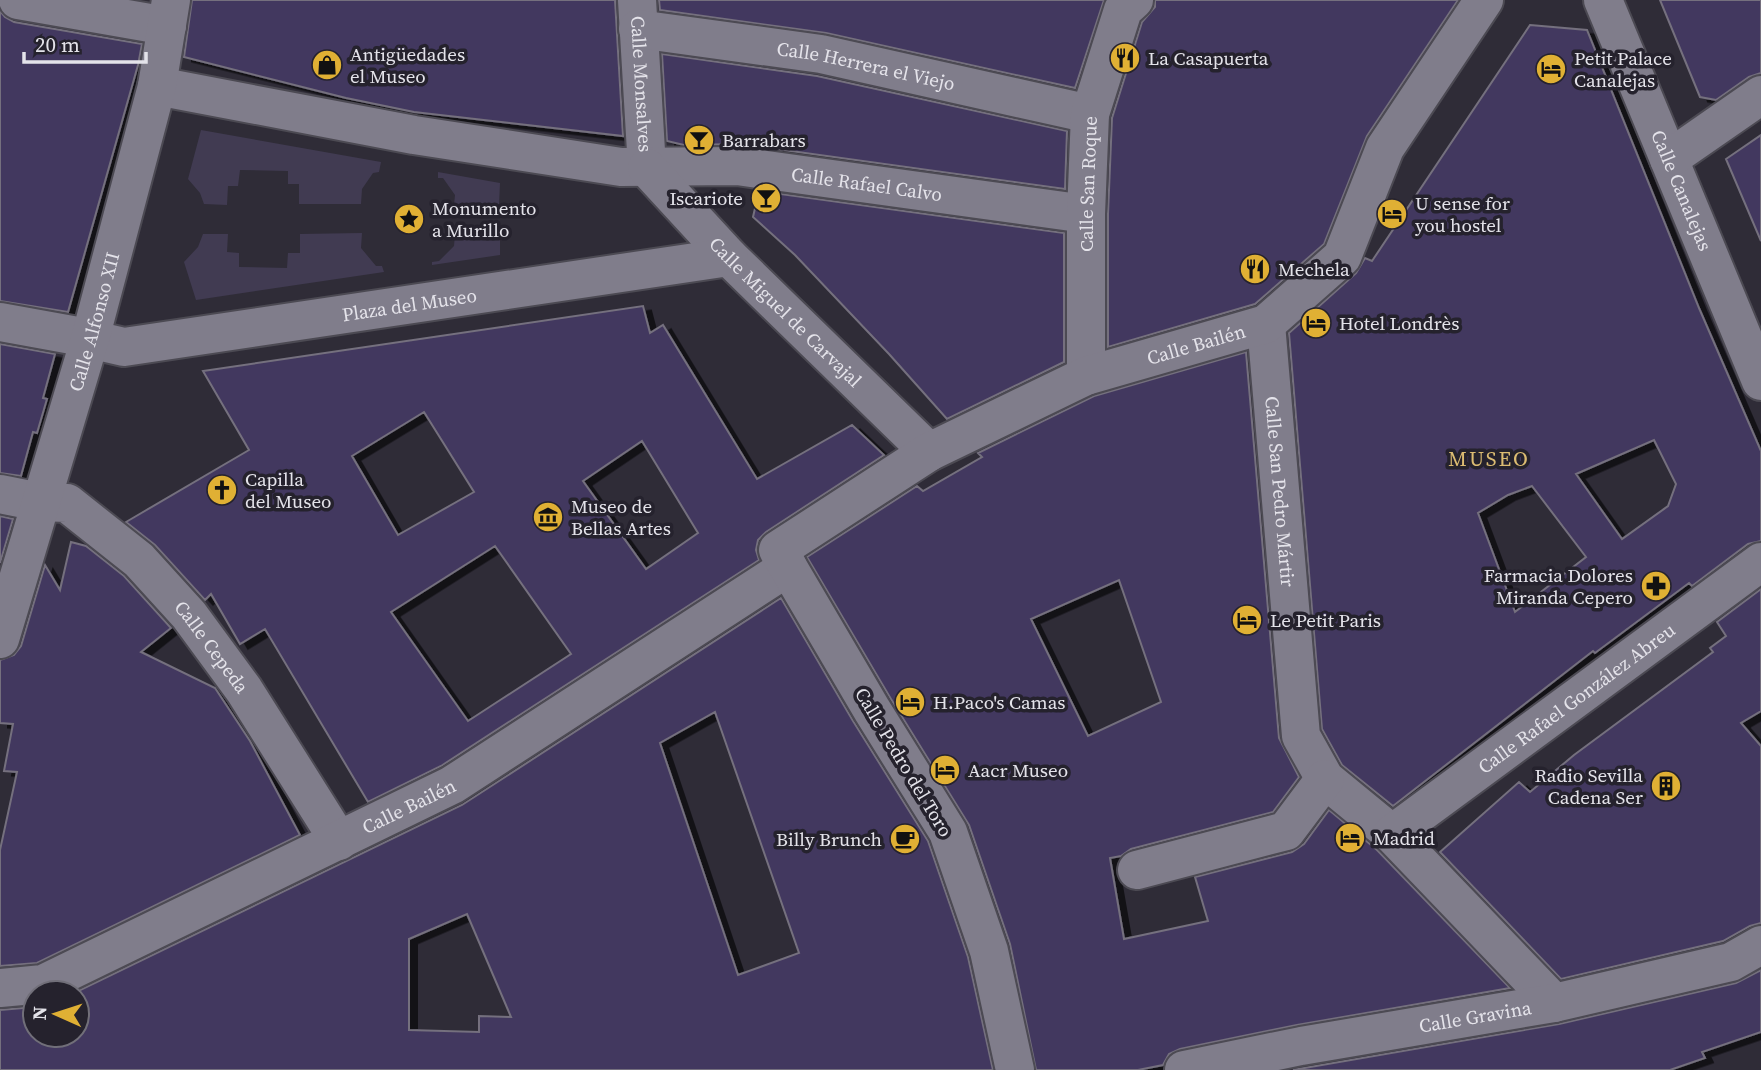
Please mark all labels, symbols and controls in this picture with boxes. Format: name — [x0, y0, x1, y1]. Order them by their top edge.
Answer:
street label: Calle Monsalves — [625, 15, 659, 153]
scale bar — [24, 21, 147, 65]
text: 20 m — [35, 30, 80, 59]
street label: Calle Herrera el Viejo — [775, 35, 958, 97]
place label: Antigüedades el Museo — [350, 41, 465, 89]
restaurant icon: La Casapuerta — [1108, 41, 1142, 75]
place label: La Casapuerta — [1148, 45, 1269, 71]
place label: Petit Palace Canalejas — [1574, 45, 1672, 93]
shop icon: Antigüedades el Museo — [310, 48, 344, 82]
hotel icon: Petit Palace Canalejas — [1534, 52, 1568, 86]
street label: Calle San Roque — [1073, 115, 1103, 252]
bar icon: Barrabars — [682, 123, 716, 157]
street label: Calle Canalejas — [1645, 126, 1719, 255]
place label: Barrabars — [722, 127, 806, 153]
street label: Calle Rafael Calvo — [790, 161, 944, 207]
bar icon: Iscariote — [749, 181, 783, 215]
place label: Iscariote — [669, 185, 743, 211]
place label: U sense for you hostel — [1415, 190, 1510, 238]
place label: Monumento a Murillo — [432, 195, 537, 243]
hotel icon: U sense for you hostel — [1375, 197, 1409, 231]
place icon: Monumento a Murillo — [392, 202, 426, 236]
street label: Calle Miguel de Carvajal — [704, 231, 868, 393]
street label: Calle Alfonso XII — [62, 249, 125, 394]
restaurant icon: Mechela — [1238, 252, 1272, 286]
place label: Mechela — [1278, 256, 1350, 282]
street label: Plaza del Museo — [340, 282, 478, 327]
hotel icon: Hotel Londrès — [1299, 306, 1333, 340]
place label: Hotel Londrès — [1339, 310, 1459, 336]
street label: Calle Bailén — [1144, 318, 1248, 371]
street label: Calle San Pedro Mártir — [1259, 395, 1301, 588]
district label: MUSEO — [1448, 444, 1530, 473]
place label: Capilla del Museo — [245, 466, 332, 514]
church icon: Capilla del Museo — [205, 473, 239, 507]
place label: Museo de Bellas Artes — [571, 493, 671, 541]
museum icon: Museo de Bellas Artes — [531, 500, 565, 534]
place label: Farmacia Dolores Miranda Cepero — [1484, 562, 1633, 610]
pharmacy icon: Farmacia Dolores Miranda Cepero — [1639, 569, 1673, 603]
street label: Calle Cepeda — [169, 595, 255, 699]
hotel icon: Le Petit Paris — [1230, 603, 1264, 637]
place label: Le Petit Paris — [1270, 607, 1381, 633]
street label: Calle Rafael González Abreu — [1472, 617, 1680, 780]
street label: Calle Pedro del Toro — [849, 682, 959, 842]
hotel icon: H.Paco's Camas — [893, 685, 927, 719]
place label: H.Paco's Camas — [933, 689, 1066, 715]
hotel icon: Aacr Museo — [928, 753, 962, 787]
place label: Aacr Museo — [968, 757, 1068, 783]
place label: Radio Sevilla Cadena Ser — [1534, 762, 1643, 810]
building icon: Radio Sevilla Cadena Ser — [1649, 769, 1683, 803]
street label: Calle Bailén — [358, 772, 460, 840]
hotel icon: Madrid — [1333, 821, 1367, 855]
cafe icon: Billy Brunch — [888, 822, 922, 856]
place label: Madrid — [1373, 825, 1435, 851]
place label: Billy Brunch — [776, 826, 882, 852]
north arrow — [21, 979, 91, 1049]
street label: Calle Gravina — [1417, 994, 1534, 1039]
text: N — [26, 1005, 52, 1021]

